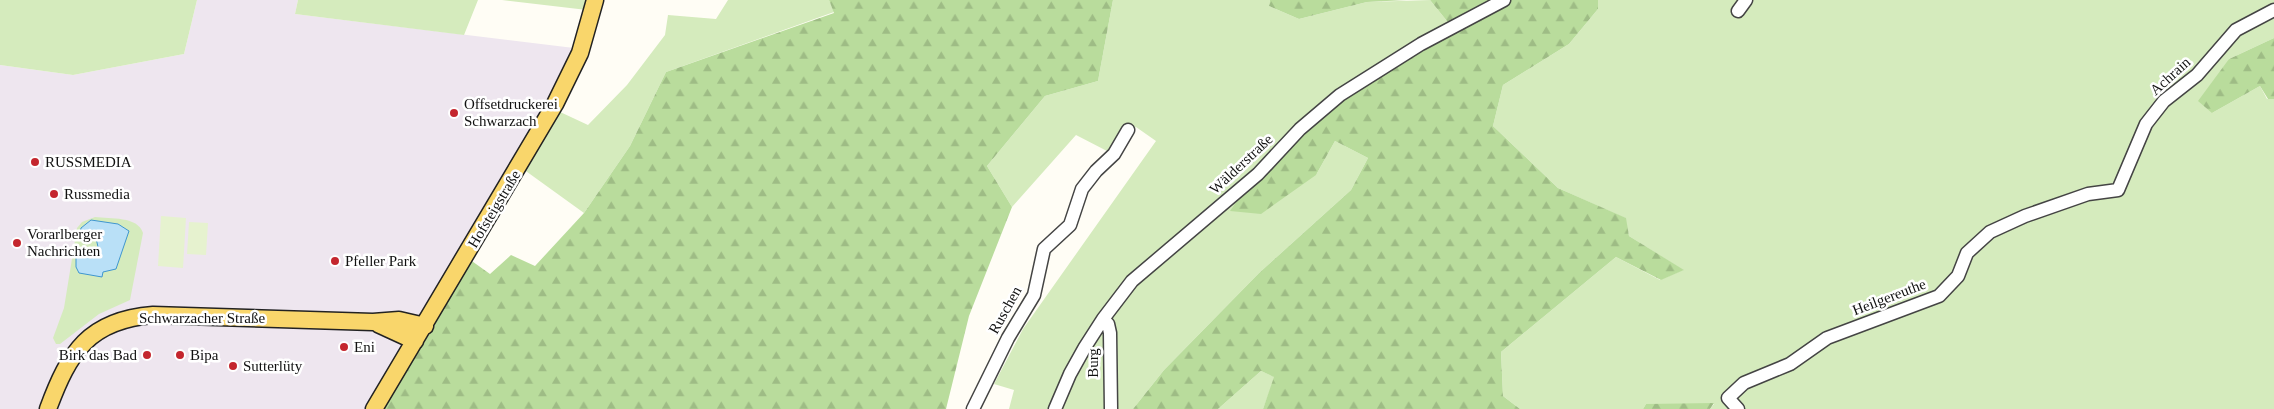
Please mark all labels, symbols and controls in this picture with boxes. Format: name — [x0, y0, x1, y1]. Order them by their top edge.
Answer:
street label: Achrain — [2147, 54, 2194, 98]
place label: Offsetdruckerei Schwarzach — [464, 96, 558, 129]
marker: Offsetdruckerei Schwarzach — [448, 107, 460, 119]
street label: Wälderstraße — [1206, 131, 1276, 197]
place label: RUSSMEDIA — [45, 154, 132, 170]
marker: RUSSMEDIA — [29, 156, 41, 168]
street label: Hofsteigstraße — [465, 167, 524, 251]
place label: Russmedia — [64, 186, 130, 202]
marker: Russmedia — [48, 188, 60, 200]
place label: Vorarlberger Nachrichten — [27, 226, 102, 259]
marker: Vorarlberger Nachrichten — [11, 237, 23, 249]
place label: Pfeller Park — [345, 253, 417, 269]
marker: Pfeller Park — [329, 255, 341, 267]
street label: Heilgereuthe — [1850, 276, 1928, 318]
street label: Ruschen — [985, 283, 1025, 336]
street label: Schwarzacher Straße — [139, 310, 265, 326]
place label: Eni — [354, 339, 375, 355]
marker: Eni — [338, 341, 350, 353]
place label: Birk das Bad — [59, 347, 137, 363]
place label: Bipa — [190, 347, 219, 363]
street label: Burg — [1085, 348, 1101, 378]
marker: Birk das Bad — [141, 349, 153, 361]
marker: Bipa — [174, 349, 186, 361]
place label: Sutterlüty — [243, 358, 303, 374]
marker: Sutterlüty — [227, 360, 239, 372]

